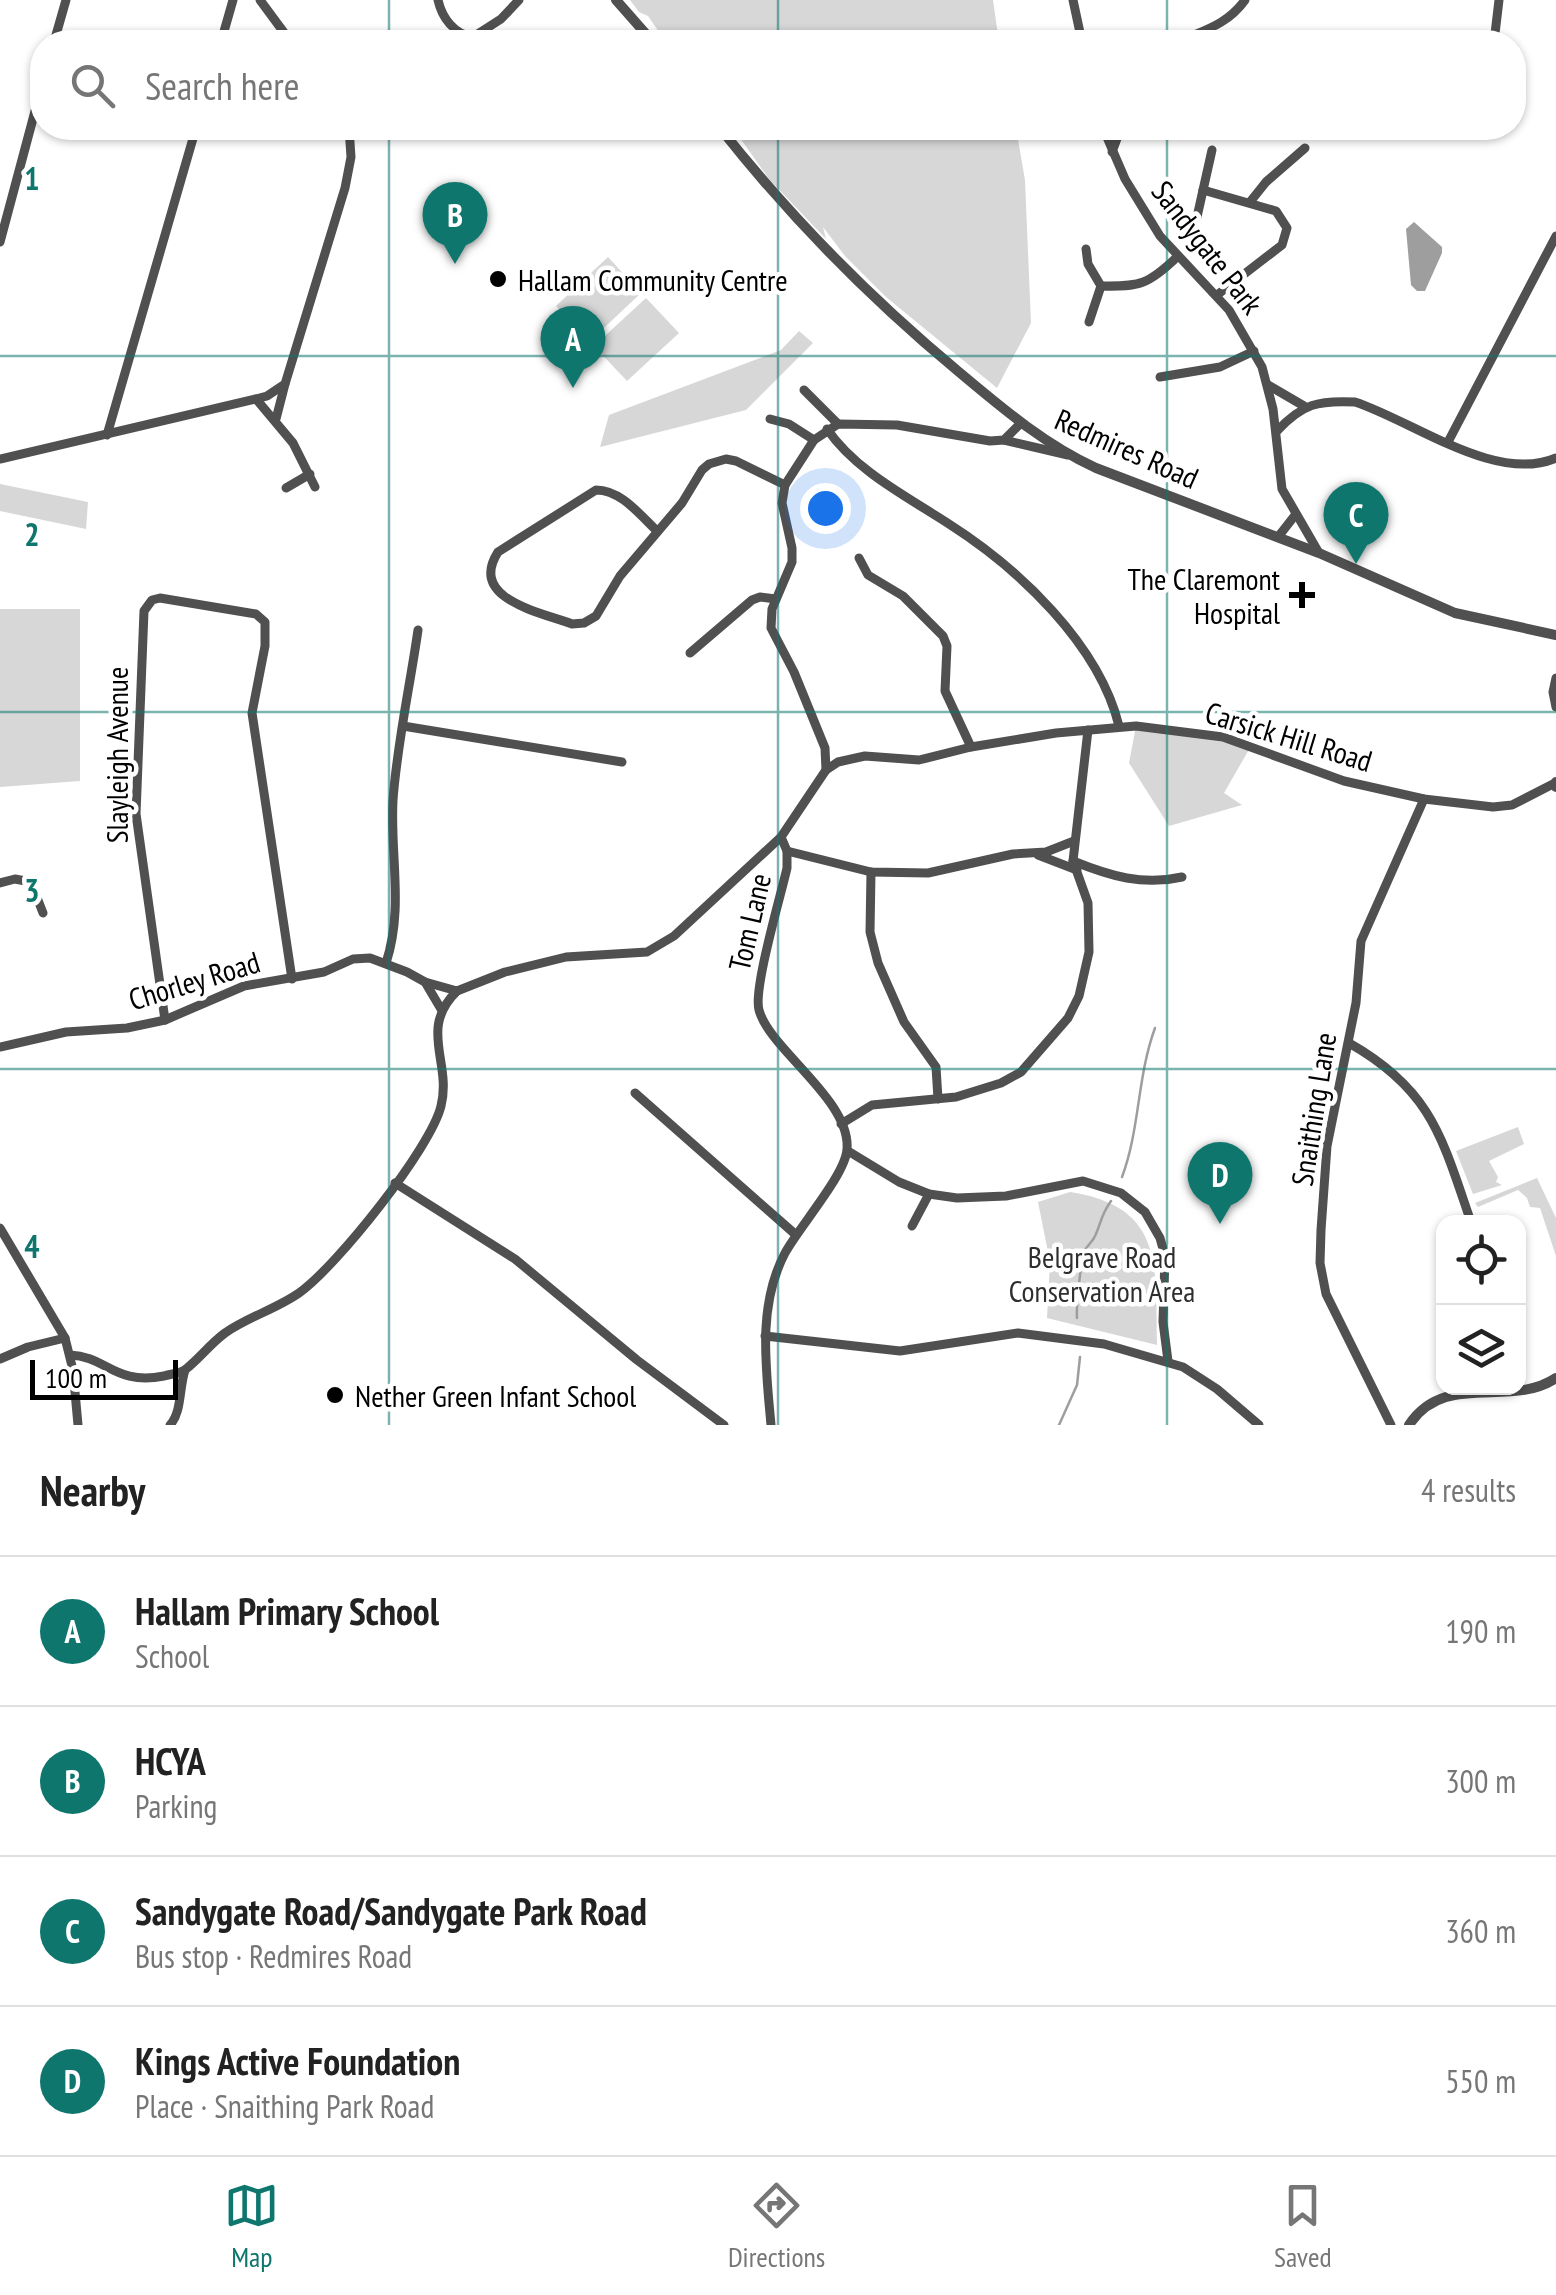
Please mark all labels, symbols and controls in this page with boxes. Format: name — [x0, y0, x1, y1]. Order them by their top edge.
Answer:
search box — [30, 30, 1526, 140]
icon: search — [65, 58, 120, 113]
text: Search here — [145, 61, 299, 110]
text: 1 — [24, 157, 40, 199]
street label: Sandygate Park — [1144, 173, 1272, 322]
pin: B — [422, 182, 488, 264]
place label: Hallam Community Centre — [518, 260, 788, 299]
marker: Hallam Community Centre — [487, 268, 509, 290]
pin: A — [540, 306, 606, 388]
street label: Redmires Road — [1049, 399, 1205, 497]
pin: C — [1324, 482, 1388, 564]
your location — [800, 483, 851, 534]
text: 2 — [24, 513, 40, 555]
place label: The Claremont Hospital — [1127, 559, 1281, 632]
marker: The Claremont Hospital — [1289, 582, 1315, 608]
street label: Slayleigh Avenue — [97, 667, 136, 843]
street label: Carsick Hill Road — [1201, 692, 1377, 780]
text: 3 — [24, 869, 40, 911]
street label: Tom Lane — [719, 869, 779, 975]
street label: Chorley Road — [124, 942, 264, 1018]
street label: Snaithing Lane — [1282, 1030, 1344, 1188]
pin: D — [1188, 1142, 1252, 1224]
map controls — [1436, 1215, 1526, 1395]
button: locate — [1436, 1215, 1526, 1305]
text: 4 — [24, 1225, 40, 1267]
park label: Belgrave Road Conservation Area — [1009, 1237, 1195, 1310]
button: layers — [1436, 1305, 1526, 1395]
scale bar — [30, 1355, 178, 1400]
text: 100 m — [45, 1359, 107, 1396]
place label: Nether Green Infant School — [355, 1376, 636, 1415]
marker: Nether Green Infant School — [324, 1384, 346, 1406]
text: Nearby — [40, 1463, 145, 1518]
text: 4 results — [1421, 1469, 1516, 1511]
text: Hallam Primary School — [135, 1586, 439, 1635]
text: A — [64, 1610, 81, 1652]
text: 190 m — [1445, 1610, 1516, 1652]
text: School — [135, 1635, 209, 1677]
text: HCYA — [135, 1736, 206, 1785]
text: B — [65, 1760, 80, 1802]
text: 300 m — [1445, 1760, 1516, 1802]
text: Parking — [135, 1785, 217, 1827]
text: Sandygate Road/Sandygate Park Road — [135, 1886, 647, 1935]
text: C — [65, 1910, 80, 1952]
text: 360 m — [1445, 1910, 1516, 1952]
text: Bus stop · Redmires Road — [135, 1935, 412, 1977]
text: Kings Active Foundation — [135, 2036, 460, 2085]
text: D — [64, 2060, 81, 2102]
text: 550 m — [1445, 2060, 1516, 2102]
text: Place · Snaithing Park Road — [135, 2085, 434, 2127]
tab: Map — [224, 2178, 279, 2275]
tab: Directions — [728, 2178, 825, 2275]
tab: Saved — [1274, 2178, 1332, 2275]

